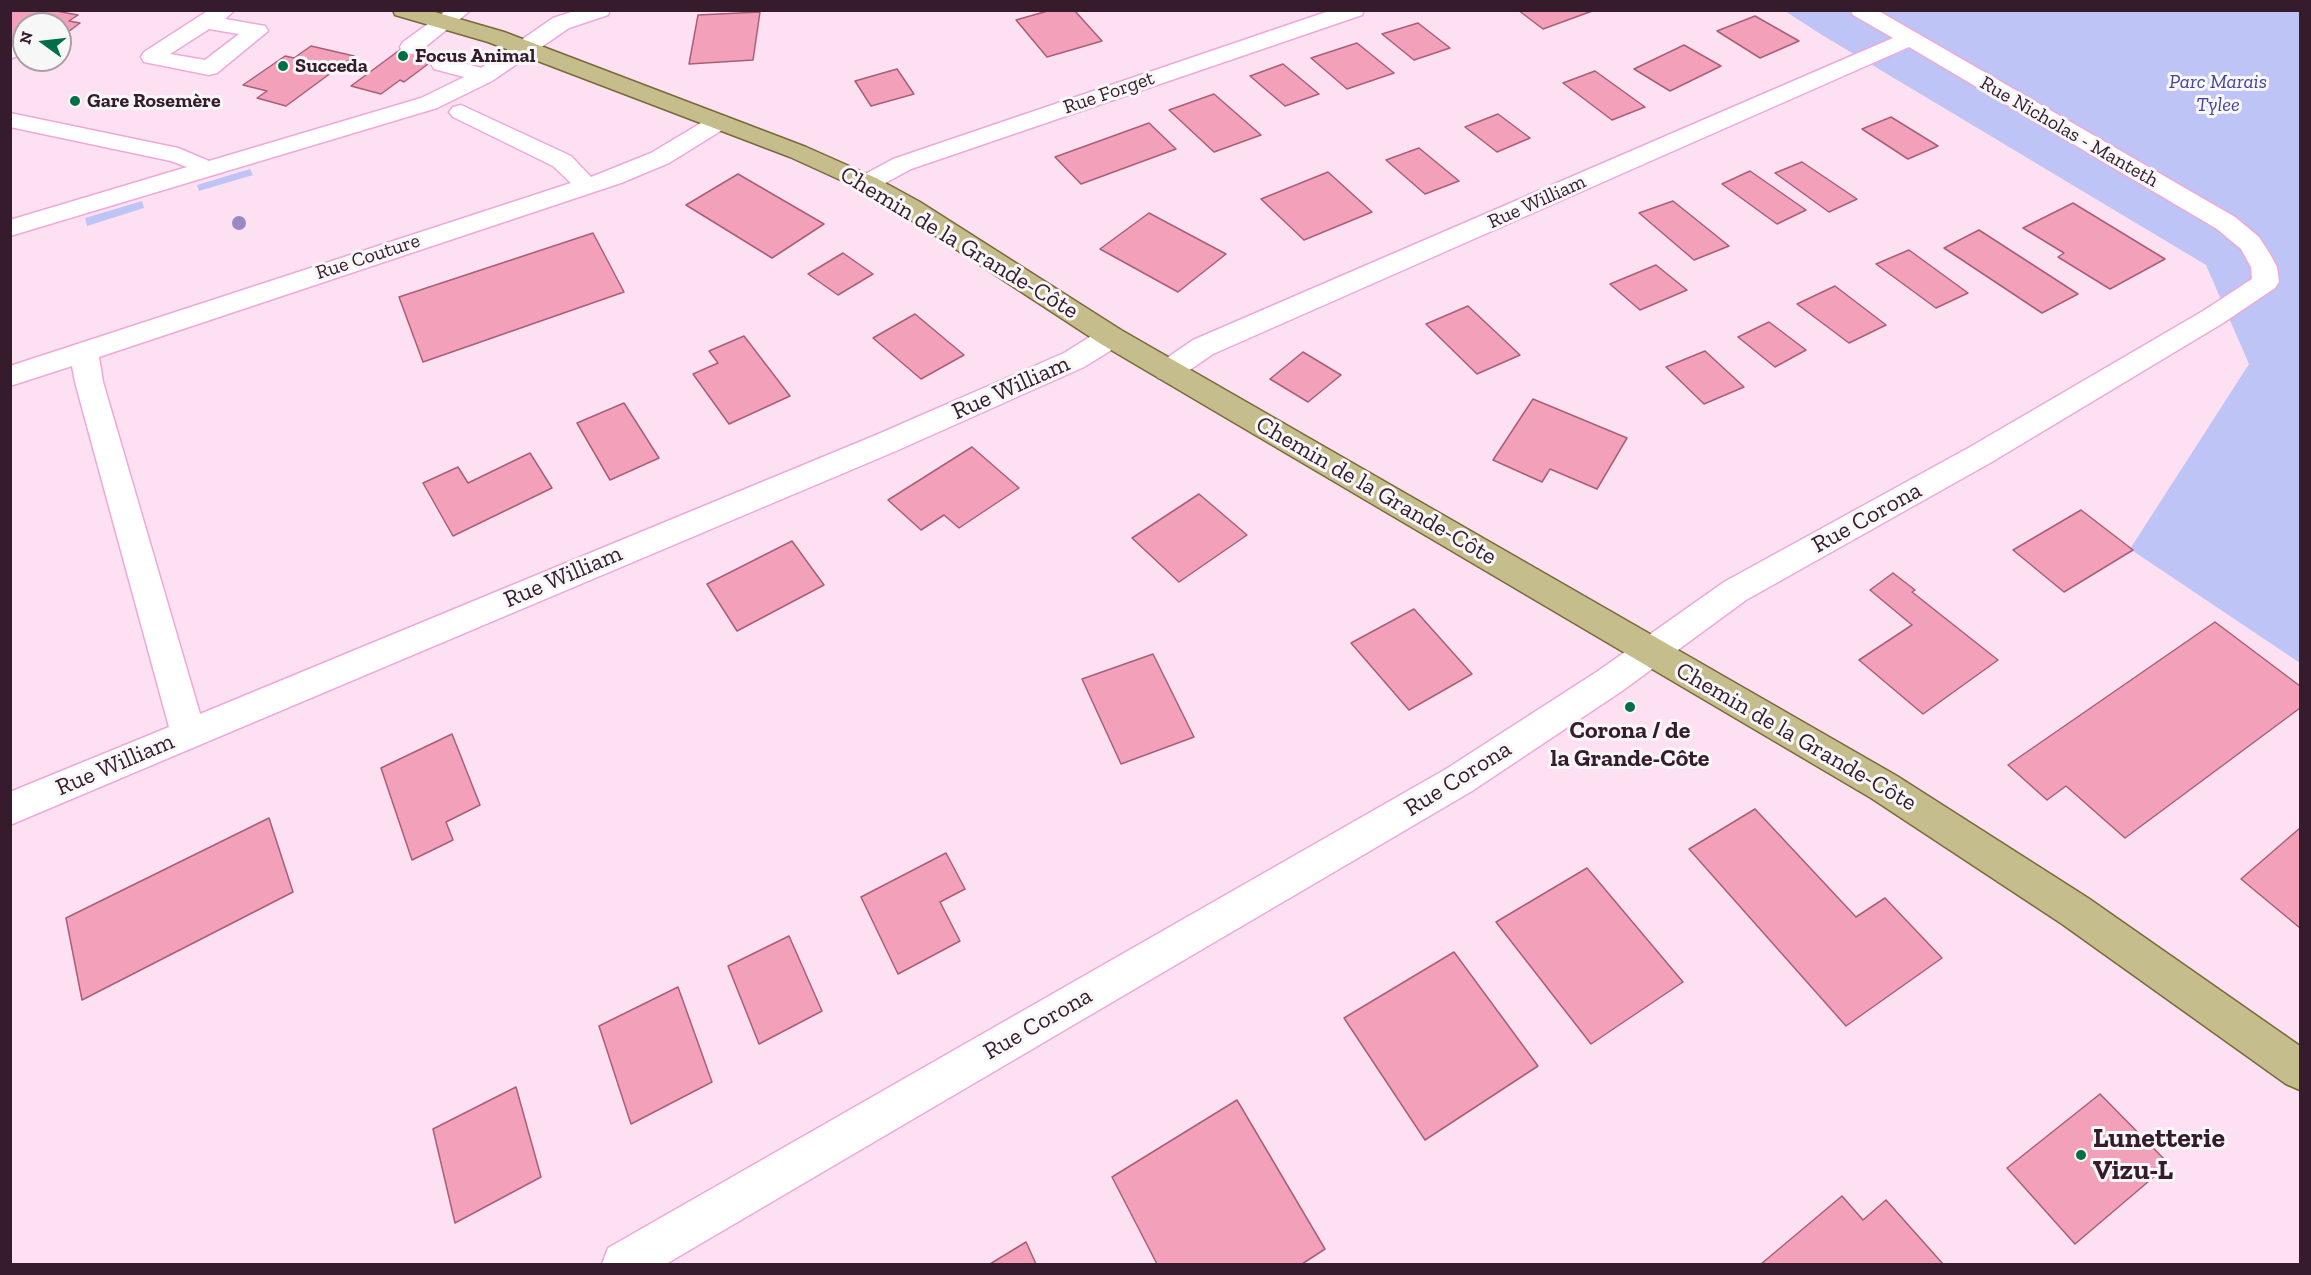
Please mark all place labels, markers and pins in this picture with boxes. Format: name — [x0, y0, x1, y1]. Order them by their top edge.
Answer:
place label: Focus Animal — [415, 44, 535, 68]
marker: Focus Animal — [396, 49, 410, 63]
place label: Succeda — [295, 54, 368, 78]
marker: Succeda — [276, 59, 290, 73]
place label: Gare Rosemère — [87, 89, 221, 113]
marker: Gare Rosemère — [68, 94, 82, 108]
marker: Corona / de la Grande-Côte — [1623, 700, 1637, 714]
place label: Corona / de la Grande-Côte — [1551, 717, 1709, 773]
place label: Lunetterie Vizu-L — [2093, 1122, 2225, 1188]
marker: Lunetterie Vizu-L — [2074, 1148, 2088, 1162]

